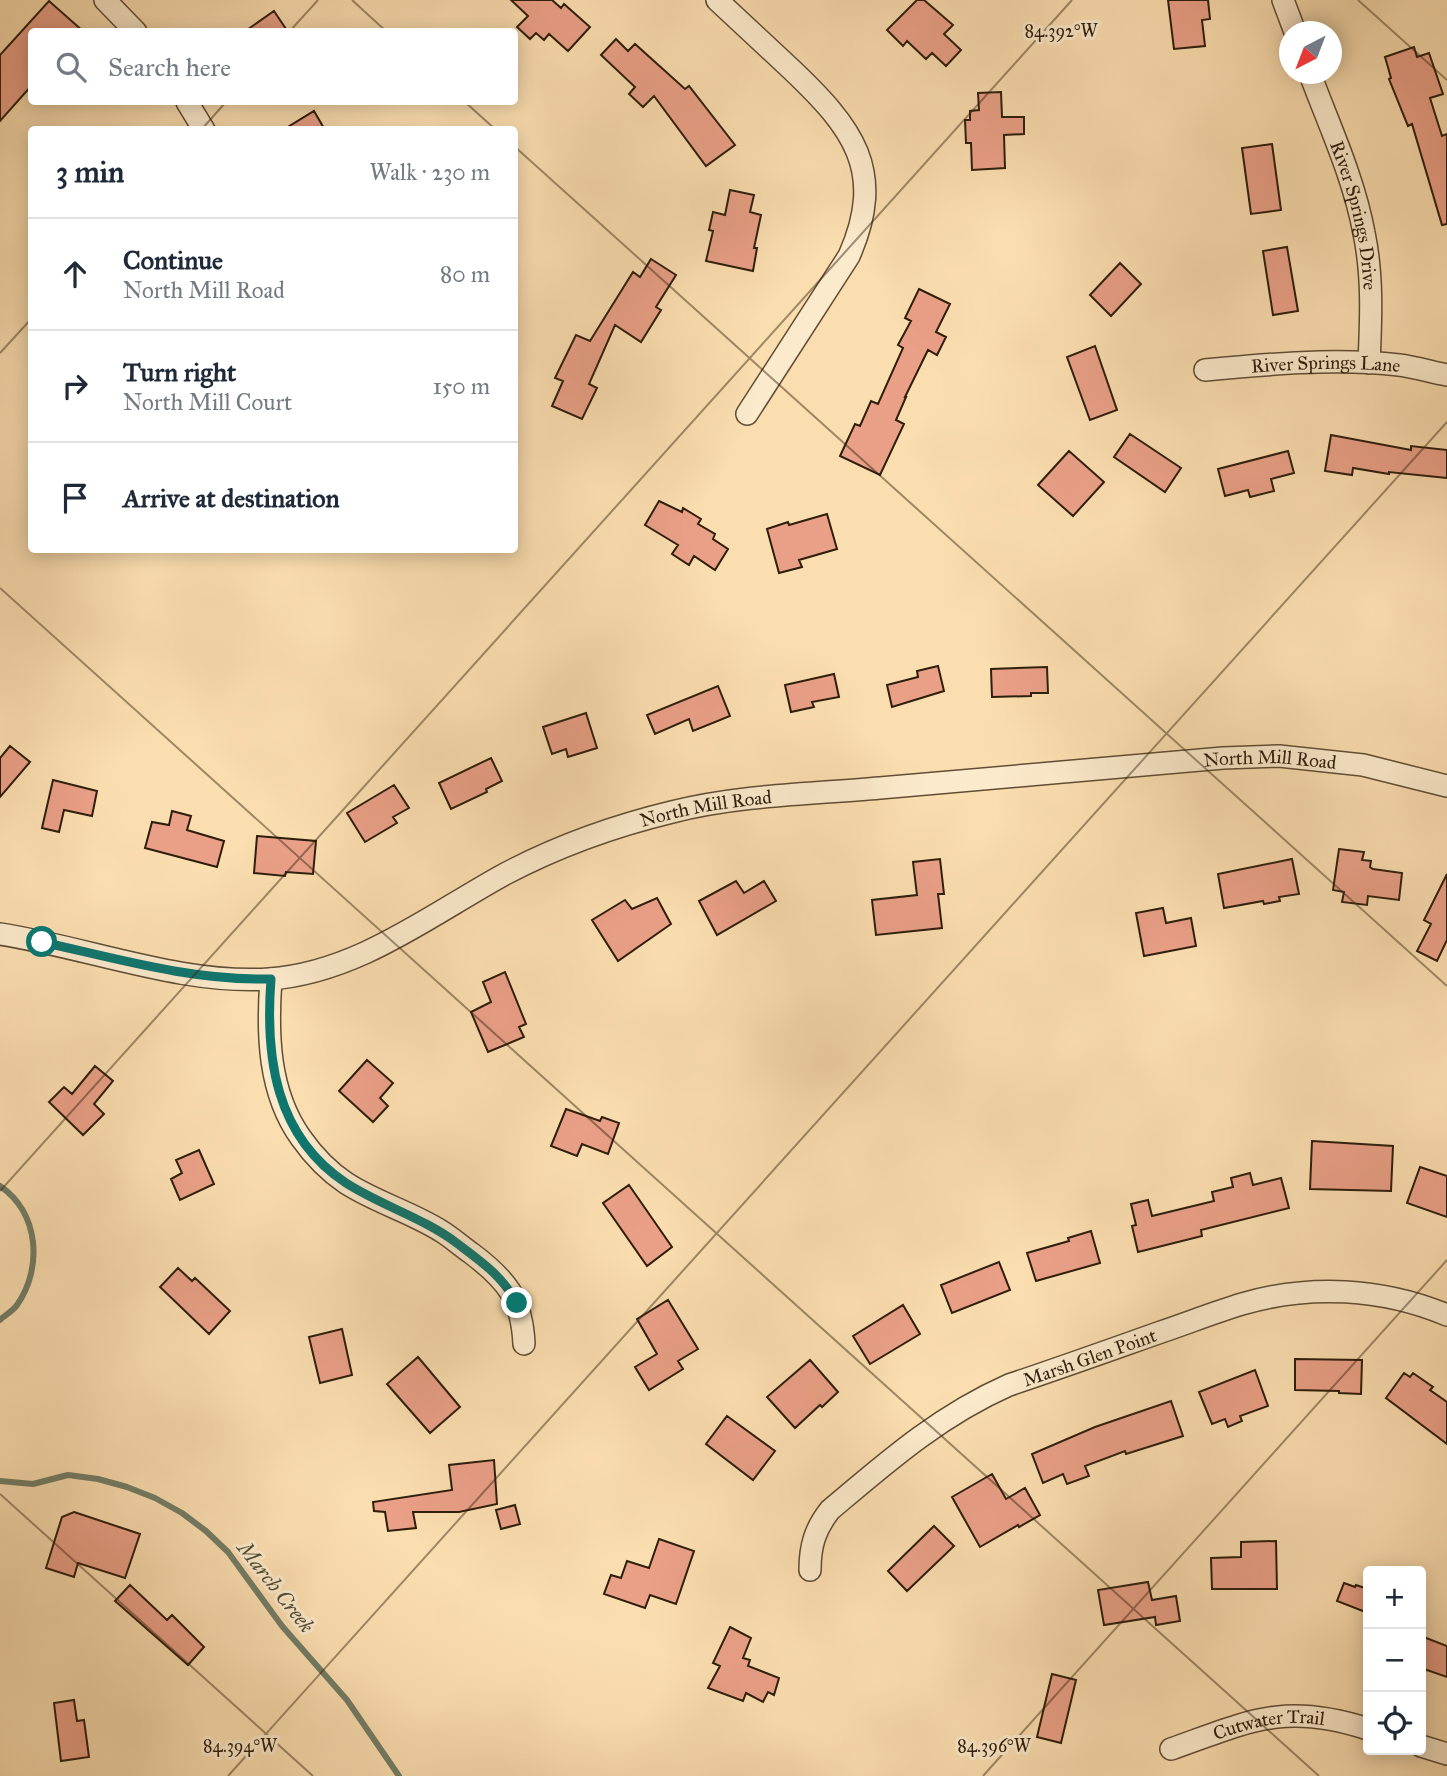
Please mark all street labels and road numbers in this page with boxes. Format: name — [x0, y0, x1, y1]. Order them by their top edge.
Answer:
street label: River Springs Drive — [1325, 137, 1381, 291]
street label: River Springs Lane — [1250, 351, 1402, 378]
street label: North Mill Road — [1202, 745, 1338, 774]
street label: North Mill Road — [637, 785, 773, 832]
street label: Marsh Glen Point — [1020, 1323, 1160, 1391]
street label: Cutwater Trail — [1210, 1705, 1327, 1745]

